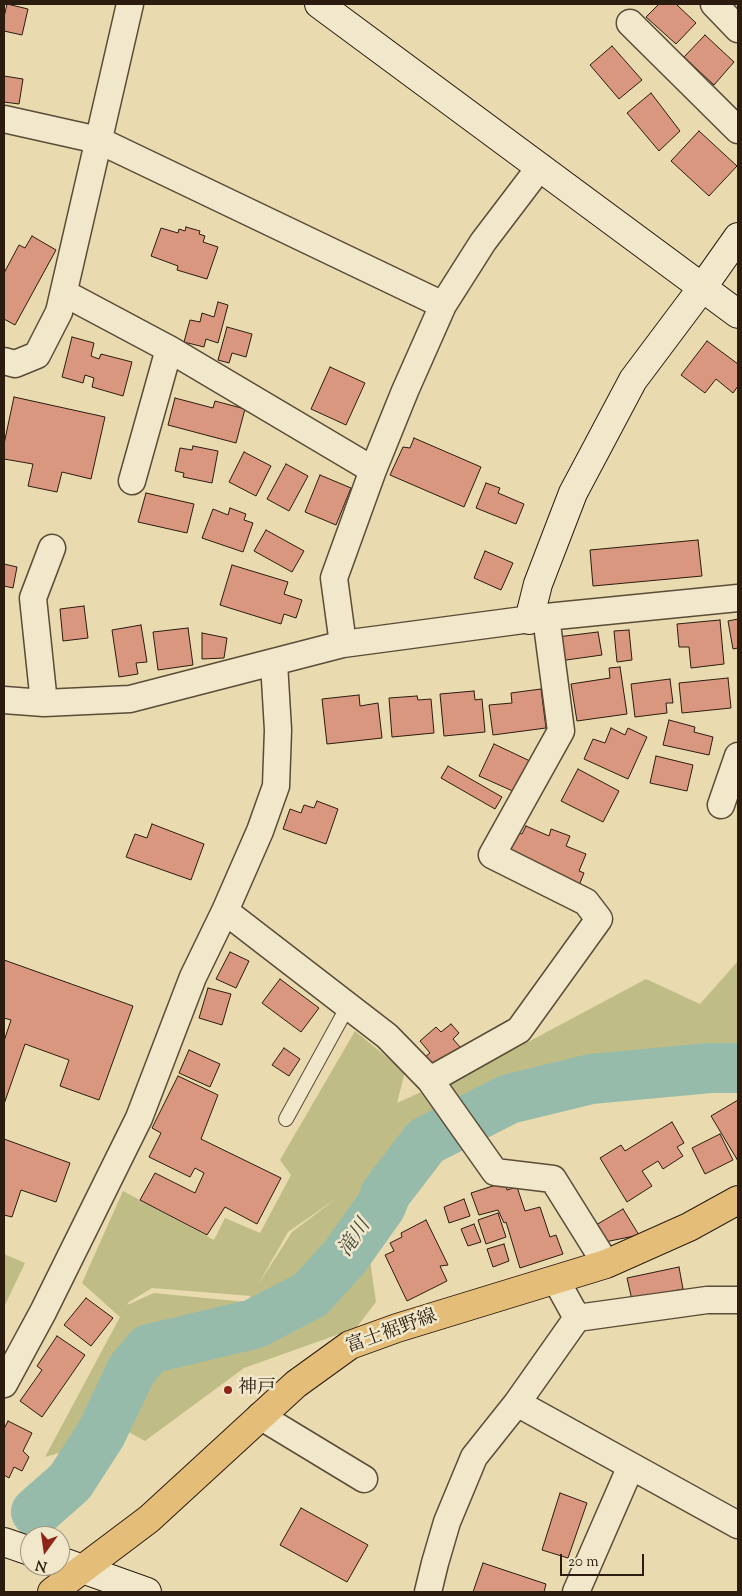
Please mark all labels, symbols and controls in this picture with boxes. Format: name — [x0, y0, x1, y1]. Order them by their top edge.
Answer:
water label: 滝川 — [335, 1216, 377, 1262]
street label: 富士裾野線 — [343, 1306, 441, 1360]
place label: 神戸 — [238, 1379, 276, 1401]
marker: 神戸 — [222, 1384, 234, 1396]
north arrow — [20, 1526, 70, 1576]
scale bar — [562, 1544, 646, 1576]
text: 20 m — [568, 1552, 599, 1573]
text: N — [34, 1554, 49, 1576]

